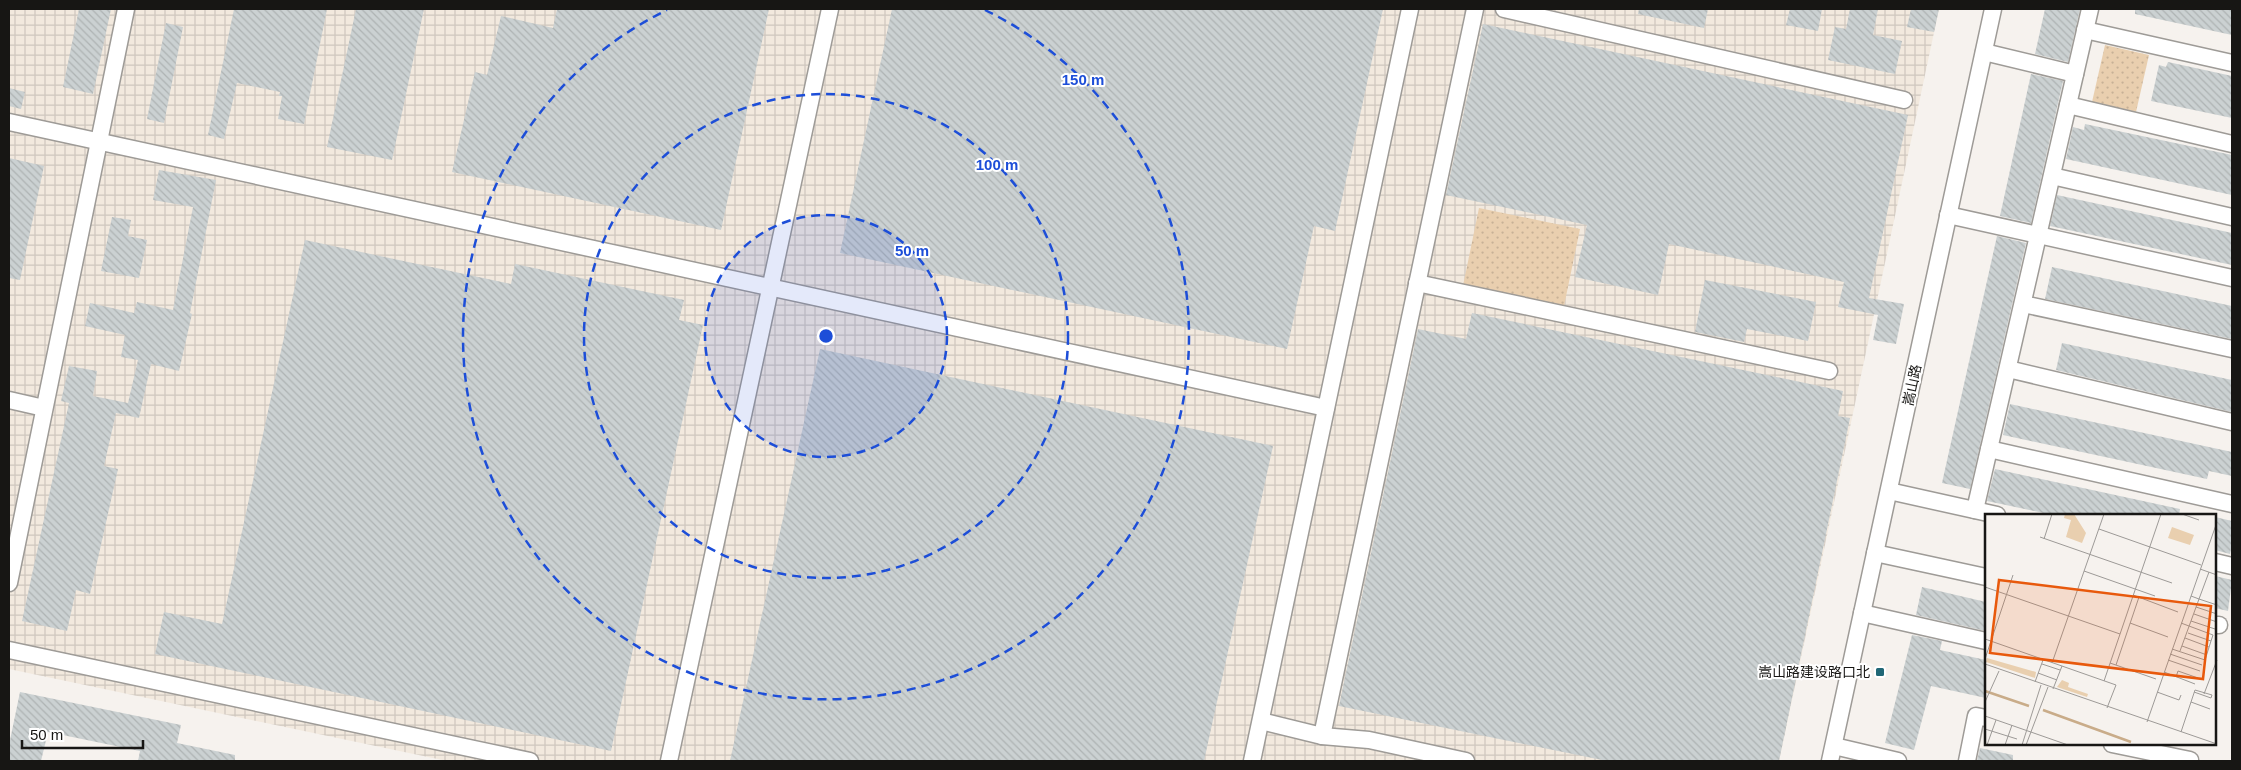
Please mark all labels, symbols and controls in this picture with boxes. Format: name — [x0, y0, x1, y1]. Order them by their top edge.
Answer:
text: 150 m — [1062, 71, 1104, 88]
text: 100 m — [976, 156, 1018, 173]
text: 50 m — [895, 242, 929, 259]
centre of rings — [817, 327, 835, 345]
street label: 嵩山路 — [1900, 363, 1924, 407]
inset map — [1985, 514, 2216, 745]
place label: 嵩山路建设路口北 — [1758, 664, 1870, 680]
marker: 嵩山路建设路口北 — [1874, 666, 1886, 678]
scale bar — [22, 718, 144, 750]
text: 50 m — [30, 726, 63, 743]

